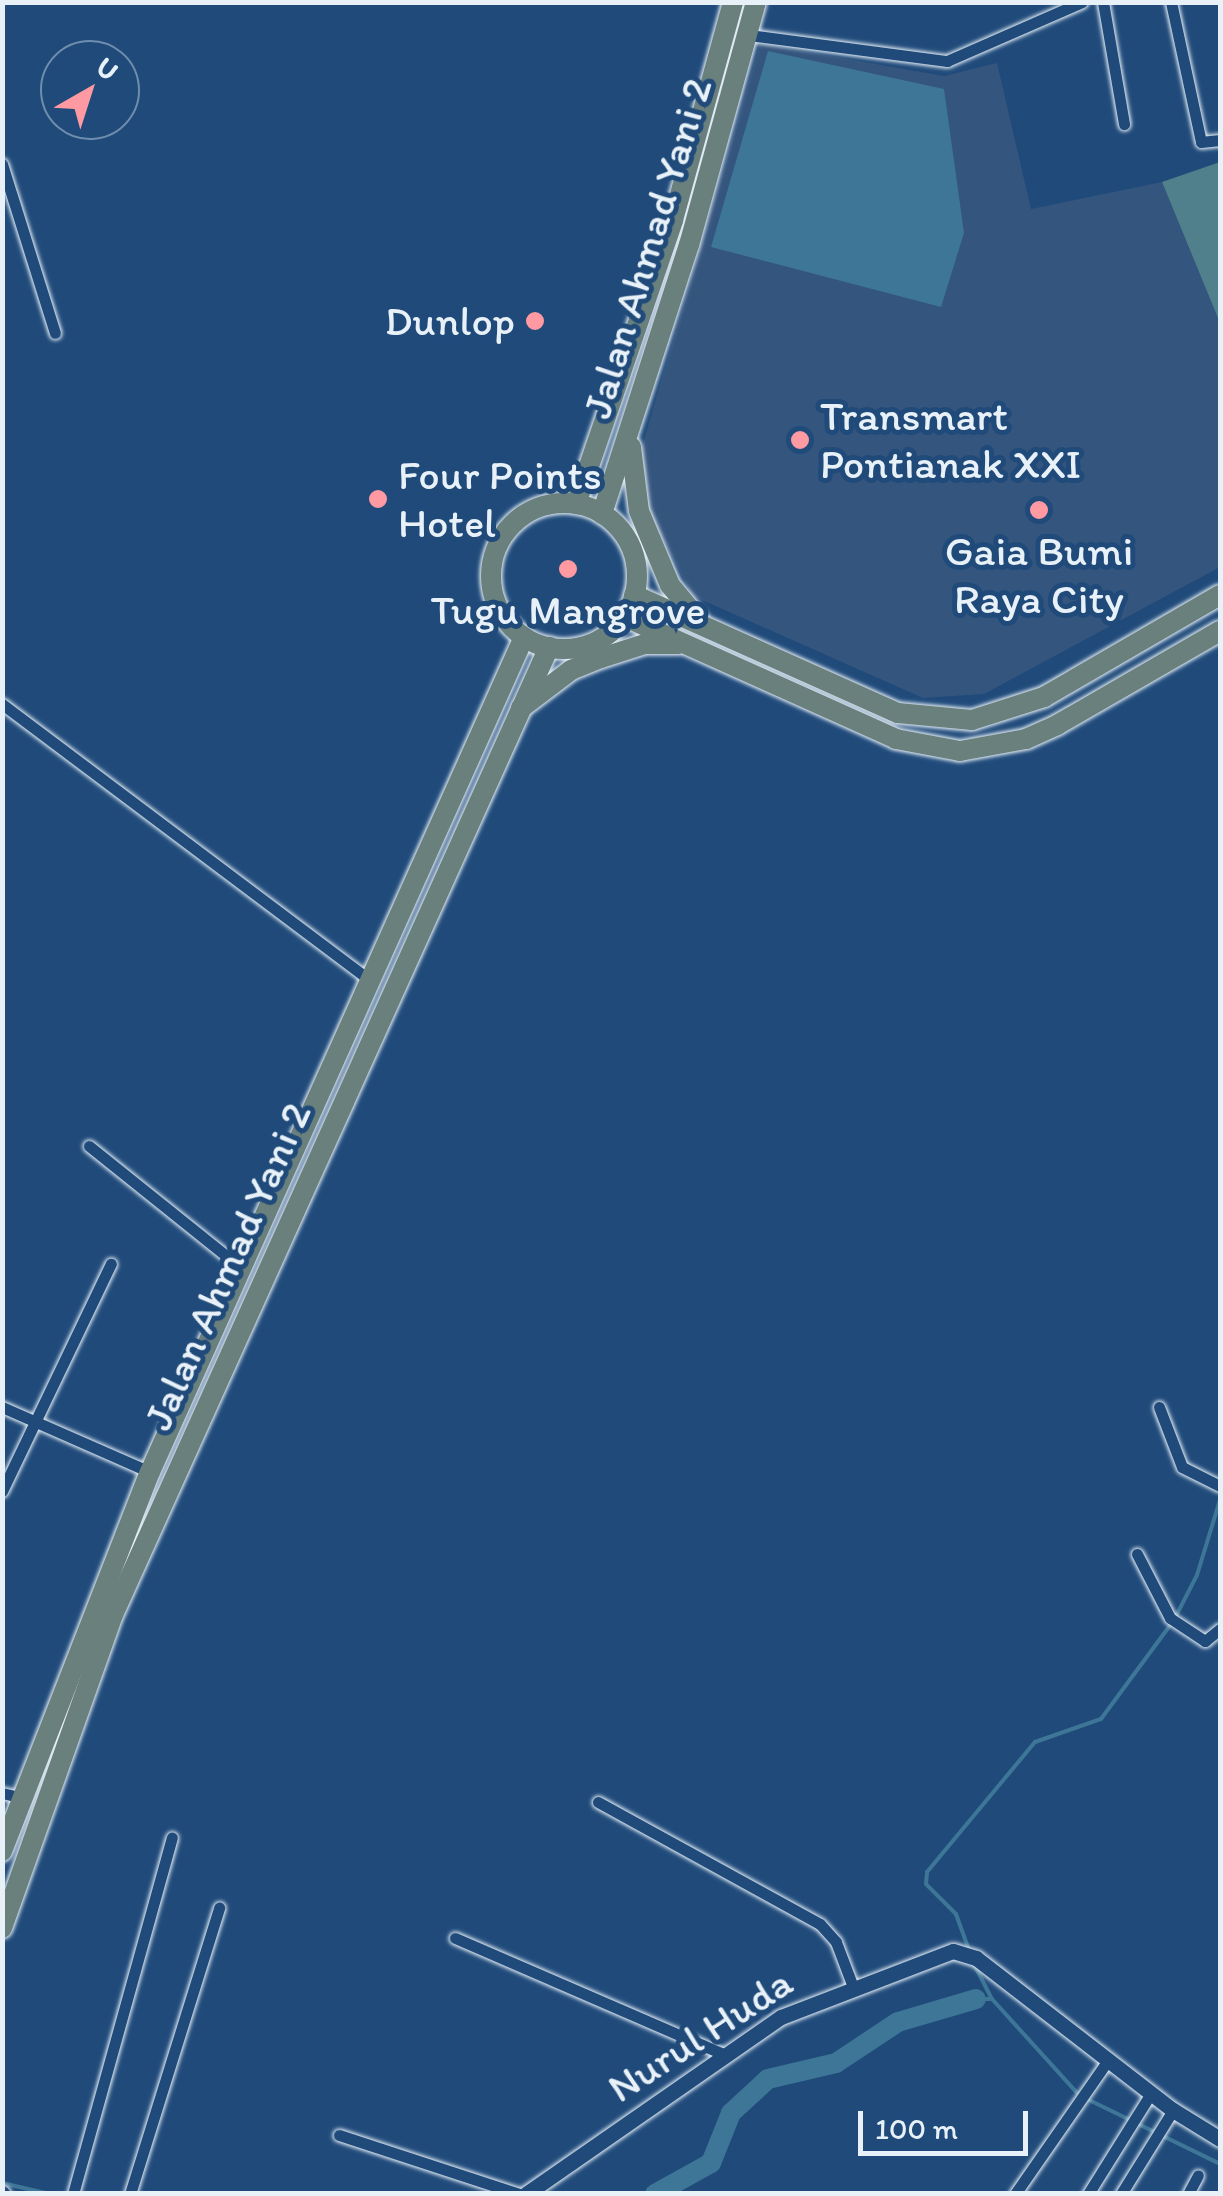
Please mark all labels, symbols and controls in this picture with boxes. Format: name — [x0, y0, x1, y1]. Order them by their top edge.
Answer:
north arrow — [40, 40, 140, 140]
text: U — [90, 49, 126, 87]
street label: Jalan Ahmad Yani 2 — [571, 72, 723, 424]
place label: Dunlop — [385, 296, 515, 346]
marker: Dunlop — [524, 310, 546, 332]
place label: Transmart Pontianak XXI — [820, 391, 1081, 490]
marker: Transmart Pontianak XXI — [789, 429, 811, 451]
place label: Four Points Hotel — [398, 450, 602, 548]
marker: Four Points Hotel — [367, 488, 389, 510]
marker: Gaia Bumi Raya City — [1028, 499, 1050, 521]
place label: Gaia Bumi Raya City — [944, 526, 1134, 624]
marker: Tugu Mangrove — [557, 558, 579, 580]
place label: Tugu Mangrove — [430, 585, 706, 635]
street label: Jalan Ahmad Yani 2 — [132, 1095, 322, 1437]
street label: Nurul Huda — [599, 1957, 801, 2113]
scale bar — [863, 2091, 1033, 2153]
text: 100 m — [875, 2110, 958, 2147]

